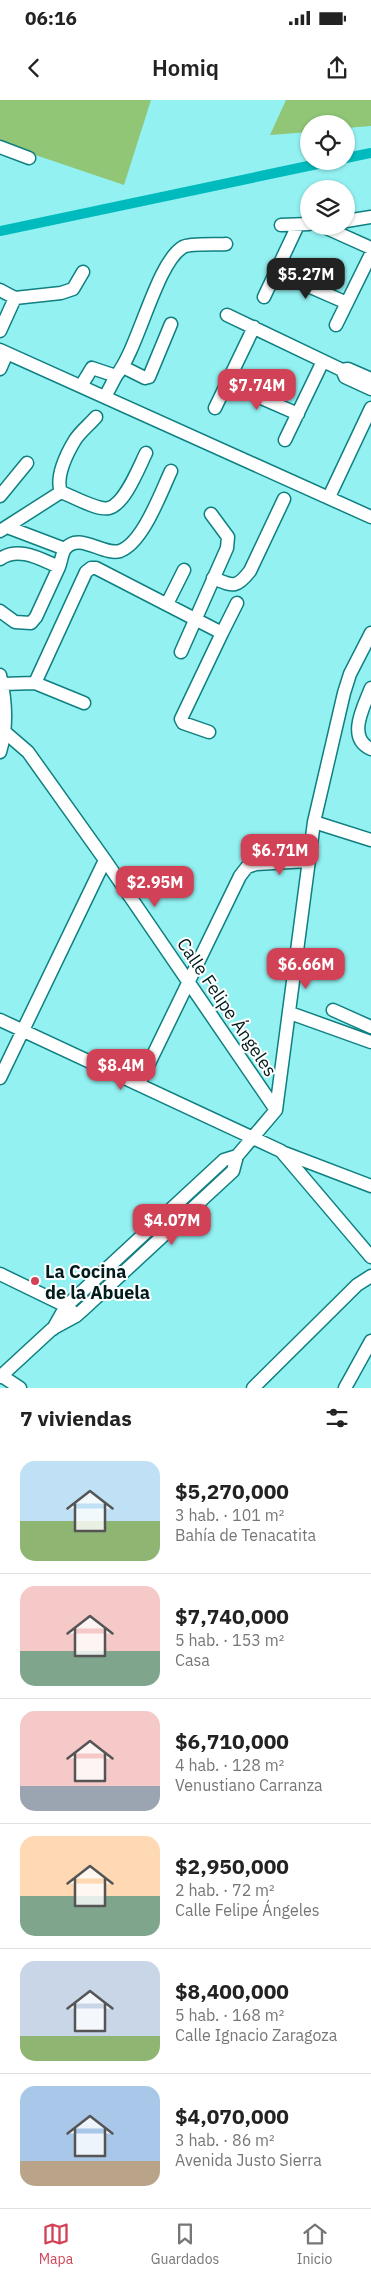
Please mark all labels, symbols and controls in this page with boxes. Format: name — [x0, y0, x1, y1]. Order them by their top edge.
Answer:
text: 06:16 — [25, 6, 77, 30]
text: Homiq — [152, 53, 219, 82]
icon: back — [20, 54, 48, 82]
icon: share — [323, 54, 351, 82]
map controls — [300, 115, 355, 235]
button: locate — [300, 115, 355, 170]
button: layers — [300, 180, 355, 235]
pin: $5.27M — [265, 258, 347, 300]
text: $5.27M — [278, 264, 334, 284]
pin: $7.74M — [216, 368, 298, 411]
text: $7.74M — [229, 375, 285, 395]
pin: $6.71M — [239, 834, 321, 876]
text: $6.71M — [252, 840, 308, 860]
pin: $2.95M — [114, 866, 196, 908]
text: $2.95M — [127, 872, 183, 892]
street label: Calle Felipe Ángeles — [172, 933, 282, 1081]
pin: $6.66M — [265, 948, 347, 990]
text: $6.66M — [278, 954, 334, 974]
pin: $8.4M — [86, 1048, 156, 1091]
text: $8.4M — [98, 1055, 144, 1075]
pin: $4.07M — [131, 1204, 213, 1246]
text: $4.07M — [144, 1210, 200, 1230]
place label: La Cocina de la Abuela — [45, 1260, 150, 1304]
marker: La Cocina de la Abuela — [29, 1275, 41, 1287]
text: 7 viviendas — [20, 1404, 132, 1432]
icon: filters — [323, 1404, 351, 1432]
text: $5,270,000 — [175, 1477, 289, 1505]
icon: home — [60, 1481, 120, 1541]
text: 3 hab. · 101 m² — [175, 1505, 284, 1525]
text: Bahía de Tenacatita — [175, 1525, 316, 1545]
text: $7,740,000 — [175, 1602, 289, 1630]
icon: home — [60, 1606, 120, 1666]
text: 5 hab. · 153 m² — [175, 1630, 284, 1650]
text: Casa — [175, 1650, 210, 1670]
text: $6,710,000 — [175, 1727, 289, 1755]
icon: home — [60, 1731, 120, 1791]
text: 4 hab. · 128 m² — [175, 1755, 284, 1775]
text: Venustiano Carranza — [175, 1775, 323, 1795]
text: $2,950,000 — [175, 1852, 289, 1880]
icon: home — [60, 1856, 120, 1916]
text: 2 hab. · 72 m² — [175, 1880, 275, 1900]
text: Calle Felipe Ángeles — [175, 1900, 320, 1920]
text: $8,400,000 — [175, 1977, 289, 2005]
icon: home — [60, 1981, 120, 2041]
text: 5 hab. · 168 m² — [175, 2005, 284, 2025]
text: Calle Ignacio Zaragoza — [175, 2025, 337, 2045]
text: $4,070,000 — [175, 2102, 289, 2130]
icon: home — [60, 2106, 120, 2166]
text: 3 hab. · 86 m² — [175, 2130, 275, 2150]
text: Avenida Justo Sierra — [175, 2150, 322, 2170]
tab: Mapa — [39, 2220, 73, 2268]
tab: Guardados — [151, 2220, 219, 2268]
tab: Inicio — [297, 2220, 332, 2268]

